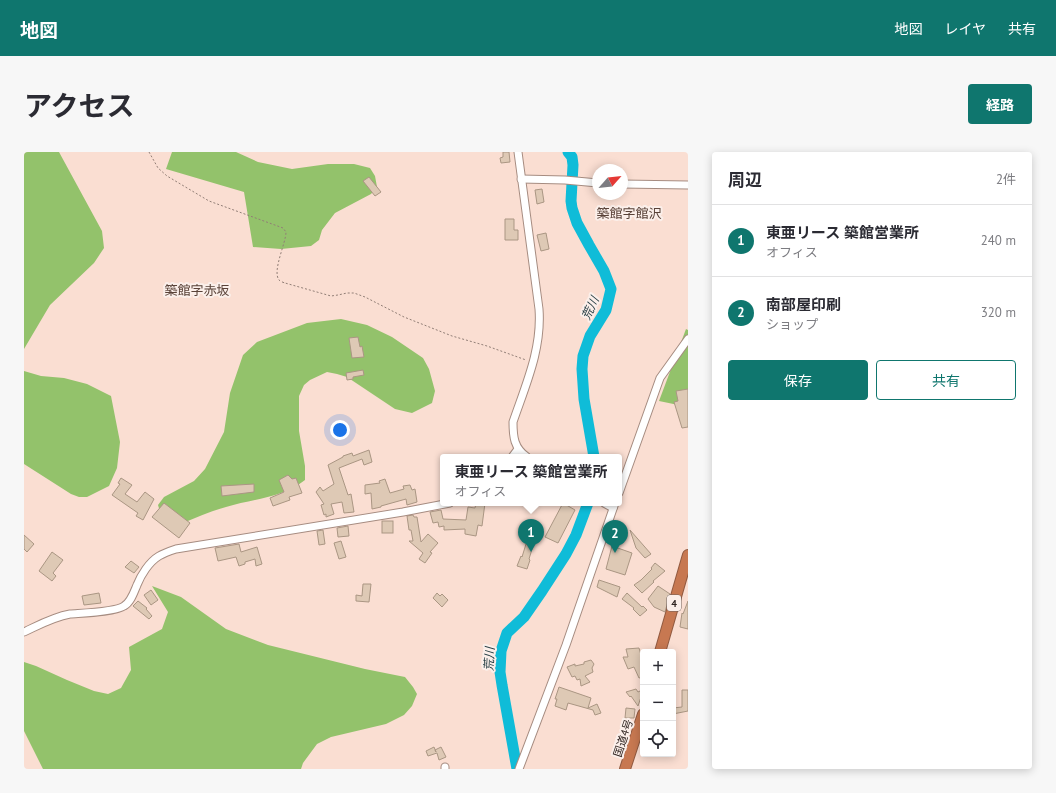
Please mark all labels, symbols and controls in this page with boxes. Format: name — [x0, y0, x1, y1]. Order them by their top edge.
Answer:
text: 地図 — [20, 18, 58, 42]
text: 地図 — [894, 20, 922, 38]
text: レイヤ — [944, 20, 986, 38]
text: 共有 — [1008, 20, 1036, 38]
button: 経路 — [968, 84, 1032, 124]
text: アクセス — [24, 87, 135, 124]
north arrow — [592, 164, 628, 200]
text: 周辺 — [728, 169, 762, 191]
text: 2件 — [996, 171, 1016, 188]
district label: 築館字館沢 — [596, 205, 662, 222]
text: 東亜リース 築館営業所 — [766, 223, 919, 242]
text: 1 — [737, 232, 745, 249]
text: 240 m — [981, 232, 1016, 249]
text: オフィス — [766, 244, 818, 261]
district label: 築館字赤坂 — [164, 282, 230, 299]
water label: 荒川 — [578, 292, 603, 322]
text: 南部屋印刷 — [766, 295, 841, 314]
text: 2 — [737, 304, 745, 321]
text: 320 m — [981, 304, 1016, 321]
text: ショップ — [766, 316, 818, 333]
button: 保存 — [728, 360, 868, 400]
button: 共有 — [876, 360, 1016, 400]
your location — [330, 420, 350, 440]
popup — [440, 454, 622, 506]
text: 東亜リース 築館営業所 — [454, 462, 608, 481]
text: オフィス — [454, 483, 506, 500]
pin: 1 — [518, 519, 544, 552]
pin: 2 — [602, 520, 628, 553]
road number: 4 — [667, 595, 681, 611]
water label: 荒川 — [481, 645, 497, 671]
map controls — [640, 649, 676, 757]
button: + — [640, 649, 676, 685]
button: − — [640, 685, 676, 721]
street label: 国道4号 — [610, 717, 636, 759]
button: locate — [640, 721, 676, 757]

